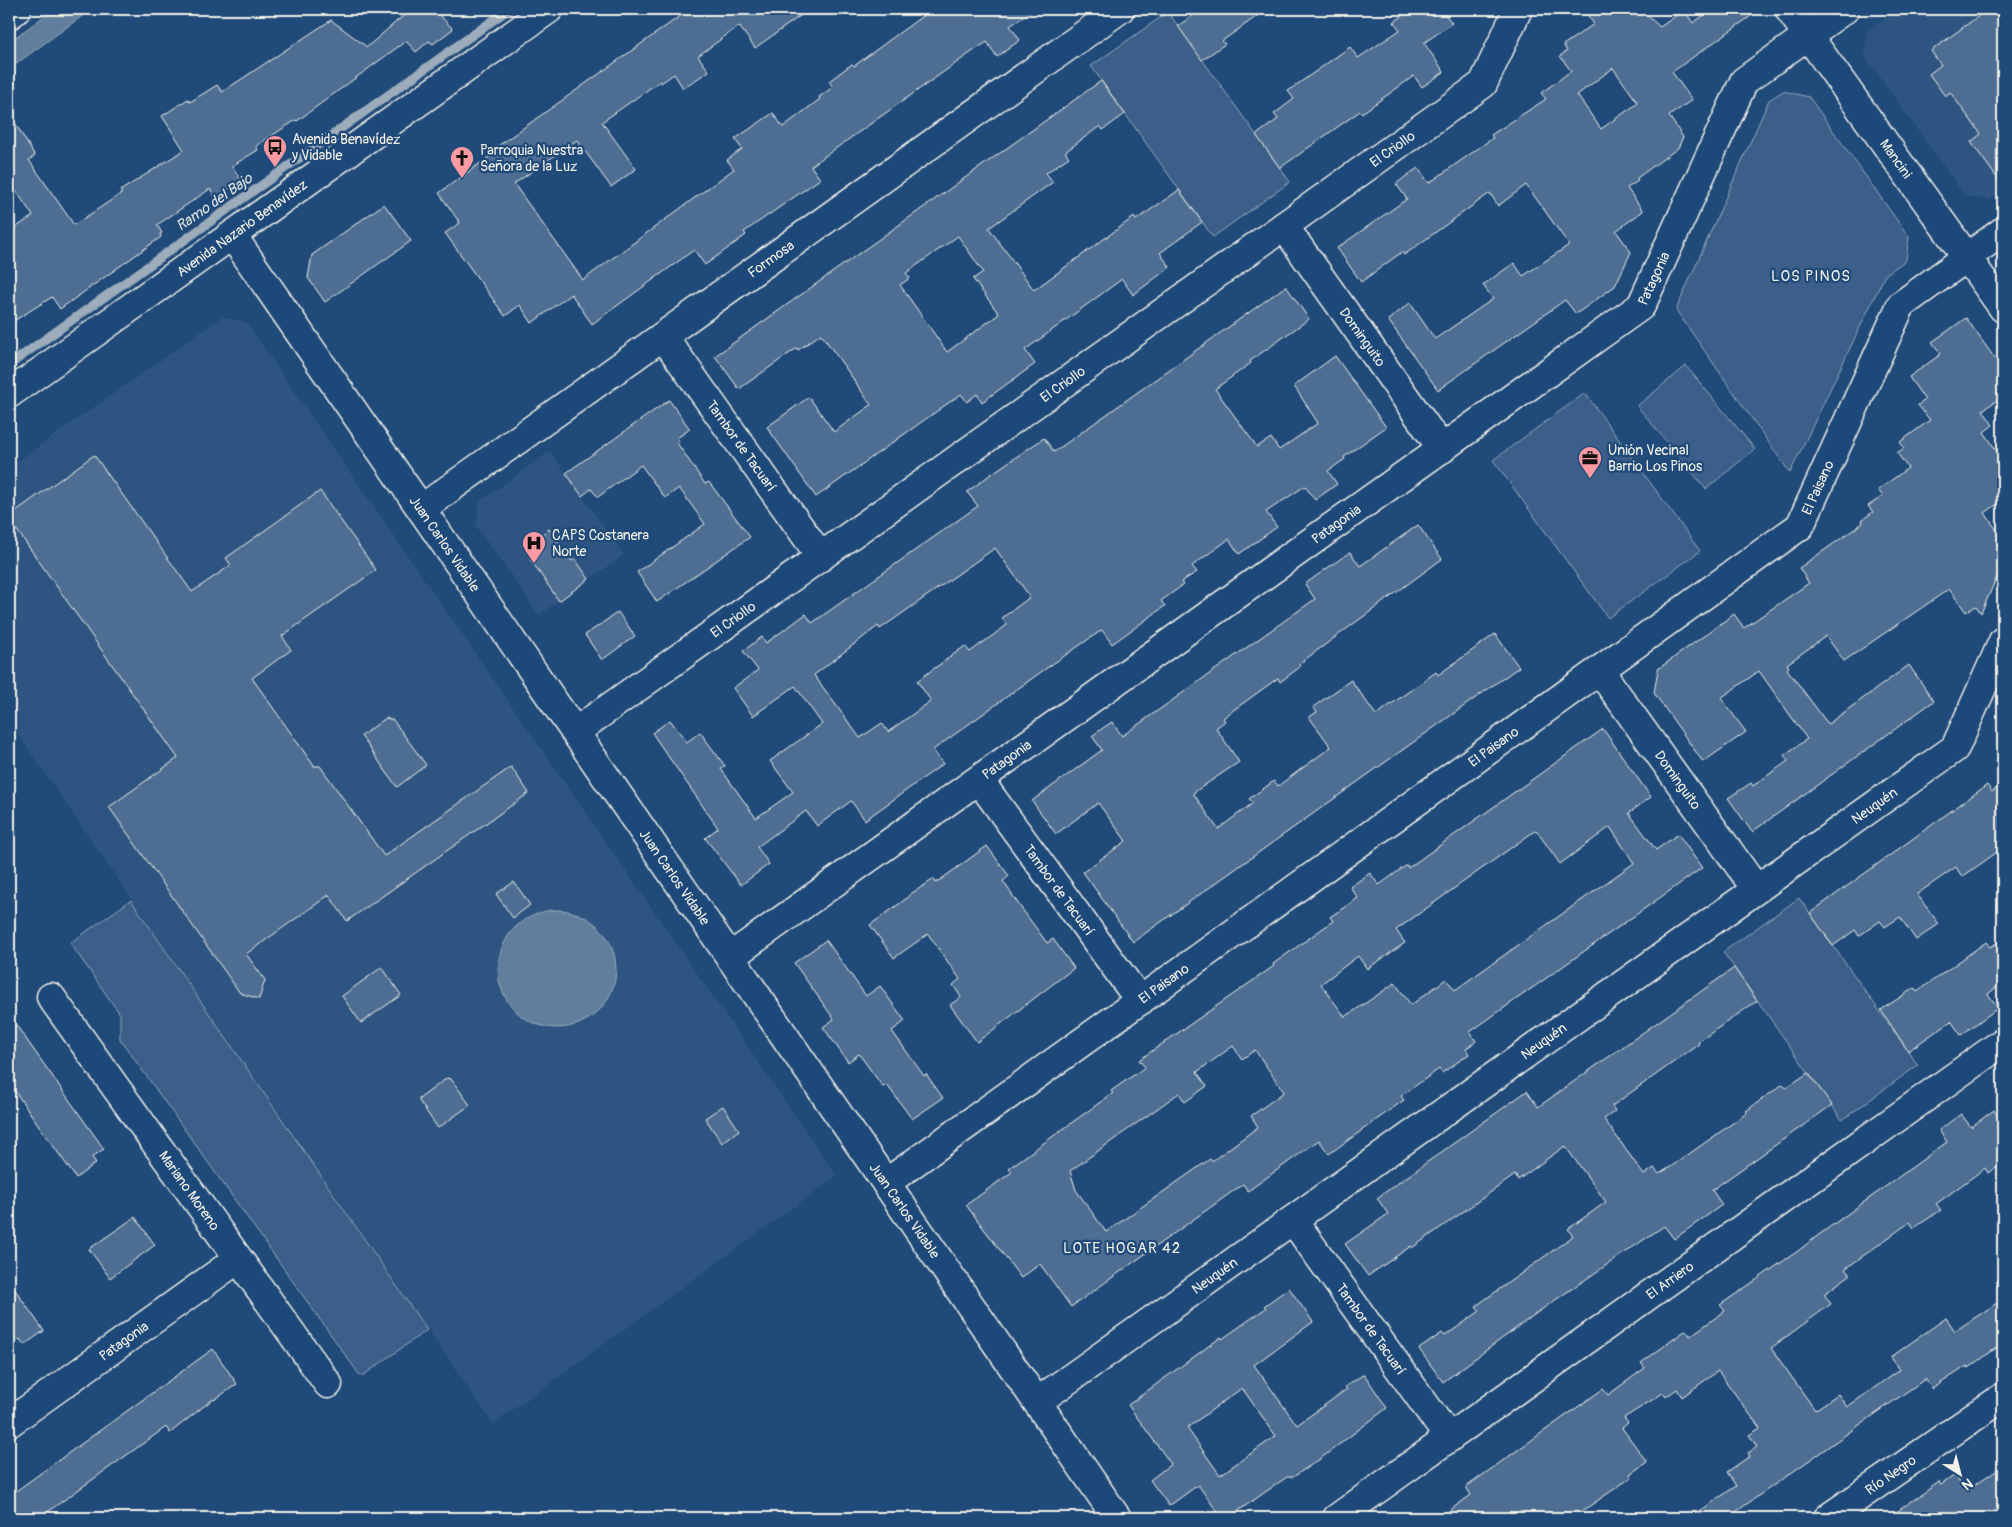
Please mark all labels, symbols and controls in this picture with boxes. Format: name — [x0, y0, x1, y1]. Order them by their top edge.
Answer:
street label: El Criollo — [1367, 127, 1419, 171]
place label: Avenida Benavídez y Vidable — [291, 131, 400, 164]
bus stop icon: Avenida Benavídez y Vidable — [262, 134, 288, 168]
street label: Mancini — [1876, 136, 1916, 182]
place label: Parroquia Nuestra Señora de la Luz — [480, 142, 583, 175]
church icon: Parroquia Nuestra Señora de la Luz — [449, 145, 475, 179]
water label: Ramo del Bajo — [172, 169, 257, 236]
street label: Avenida Nazario Benavídez — [174, 176, 311, 281]
street label: Formosa — [745, 237, 798, 282]
street label: Patagonia — [1635, 249, 1674, 308]
district label: LOS PINOS — [1771, 267, 1851, 286]
street label: Dominguito — [1336, 304, 1389, 370]
street label: El Criollo — [1037, 362, 1089, 406]
street label: Tambor de Tacuarí — [703, 397, 780, 495]
place label: Unión Vecinal Barrio Los Pinos — [1608, 442, 1703, 475]
office icon: Unión Vecinal Barrio Los Pinos — [1577, 445, 1603, 479]
street label: El Paisano — [1798, 457, 1838, 518]
street label: Juan Carlos Vidable — [406, 493, 484, 595]
street label: Patagonia — [1308, 501, 1364, 548]
place label: CAPS Costanera Norte — [552, 527, 649, 560]
hospital icon: CAPS Costanera Norte — [521, 530, 547, 564]
street label: El Criollo — [707, 598, 760, 642]
street label: El Paisano — [1465, 723, 1523, 771]
street label: Patagonia — [979, 736, 1035, 783]
street label: Dominguito — [1651, 748, 1705, 813]
street label: Neuquén — [1848, 784, 1901, 828]
street label: Juan Carlos Vidable — [636, 826, 713, 929]
street label: Tambor de Tacuarí — [1020, 841, 1097, 939]
street label: El Paisano — [1135, 960, 1193, 1008]
street label: Neuquén — [1518, 1019, 1570, 1064]
street label: Mariano Moreno — [155, 1148, 224, 1234]
street label: Juan Carlos Vidable — [865, 1160, 943, 1262]
district label: LOTE HOGAR 42 — [1063, 1239, 1181, 1258]
street label: Neuquén — [1189, 1254, 1241, 1298]
street label: El Arriero — [1643, 1258, 1698, 1303]
street label: Tambor de Tacuarí — [1332, 1280, 1409, 1378]
street label: Patagonia — [96, 1318, 152, 1365]
north arrow — [1934, 1450, 1984, 1500]
street label: Río Negro — [1862, 1451, 1920, 1499]
text: N — [1959, 1474, 1976, 1494]

